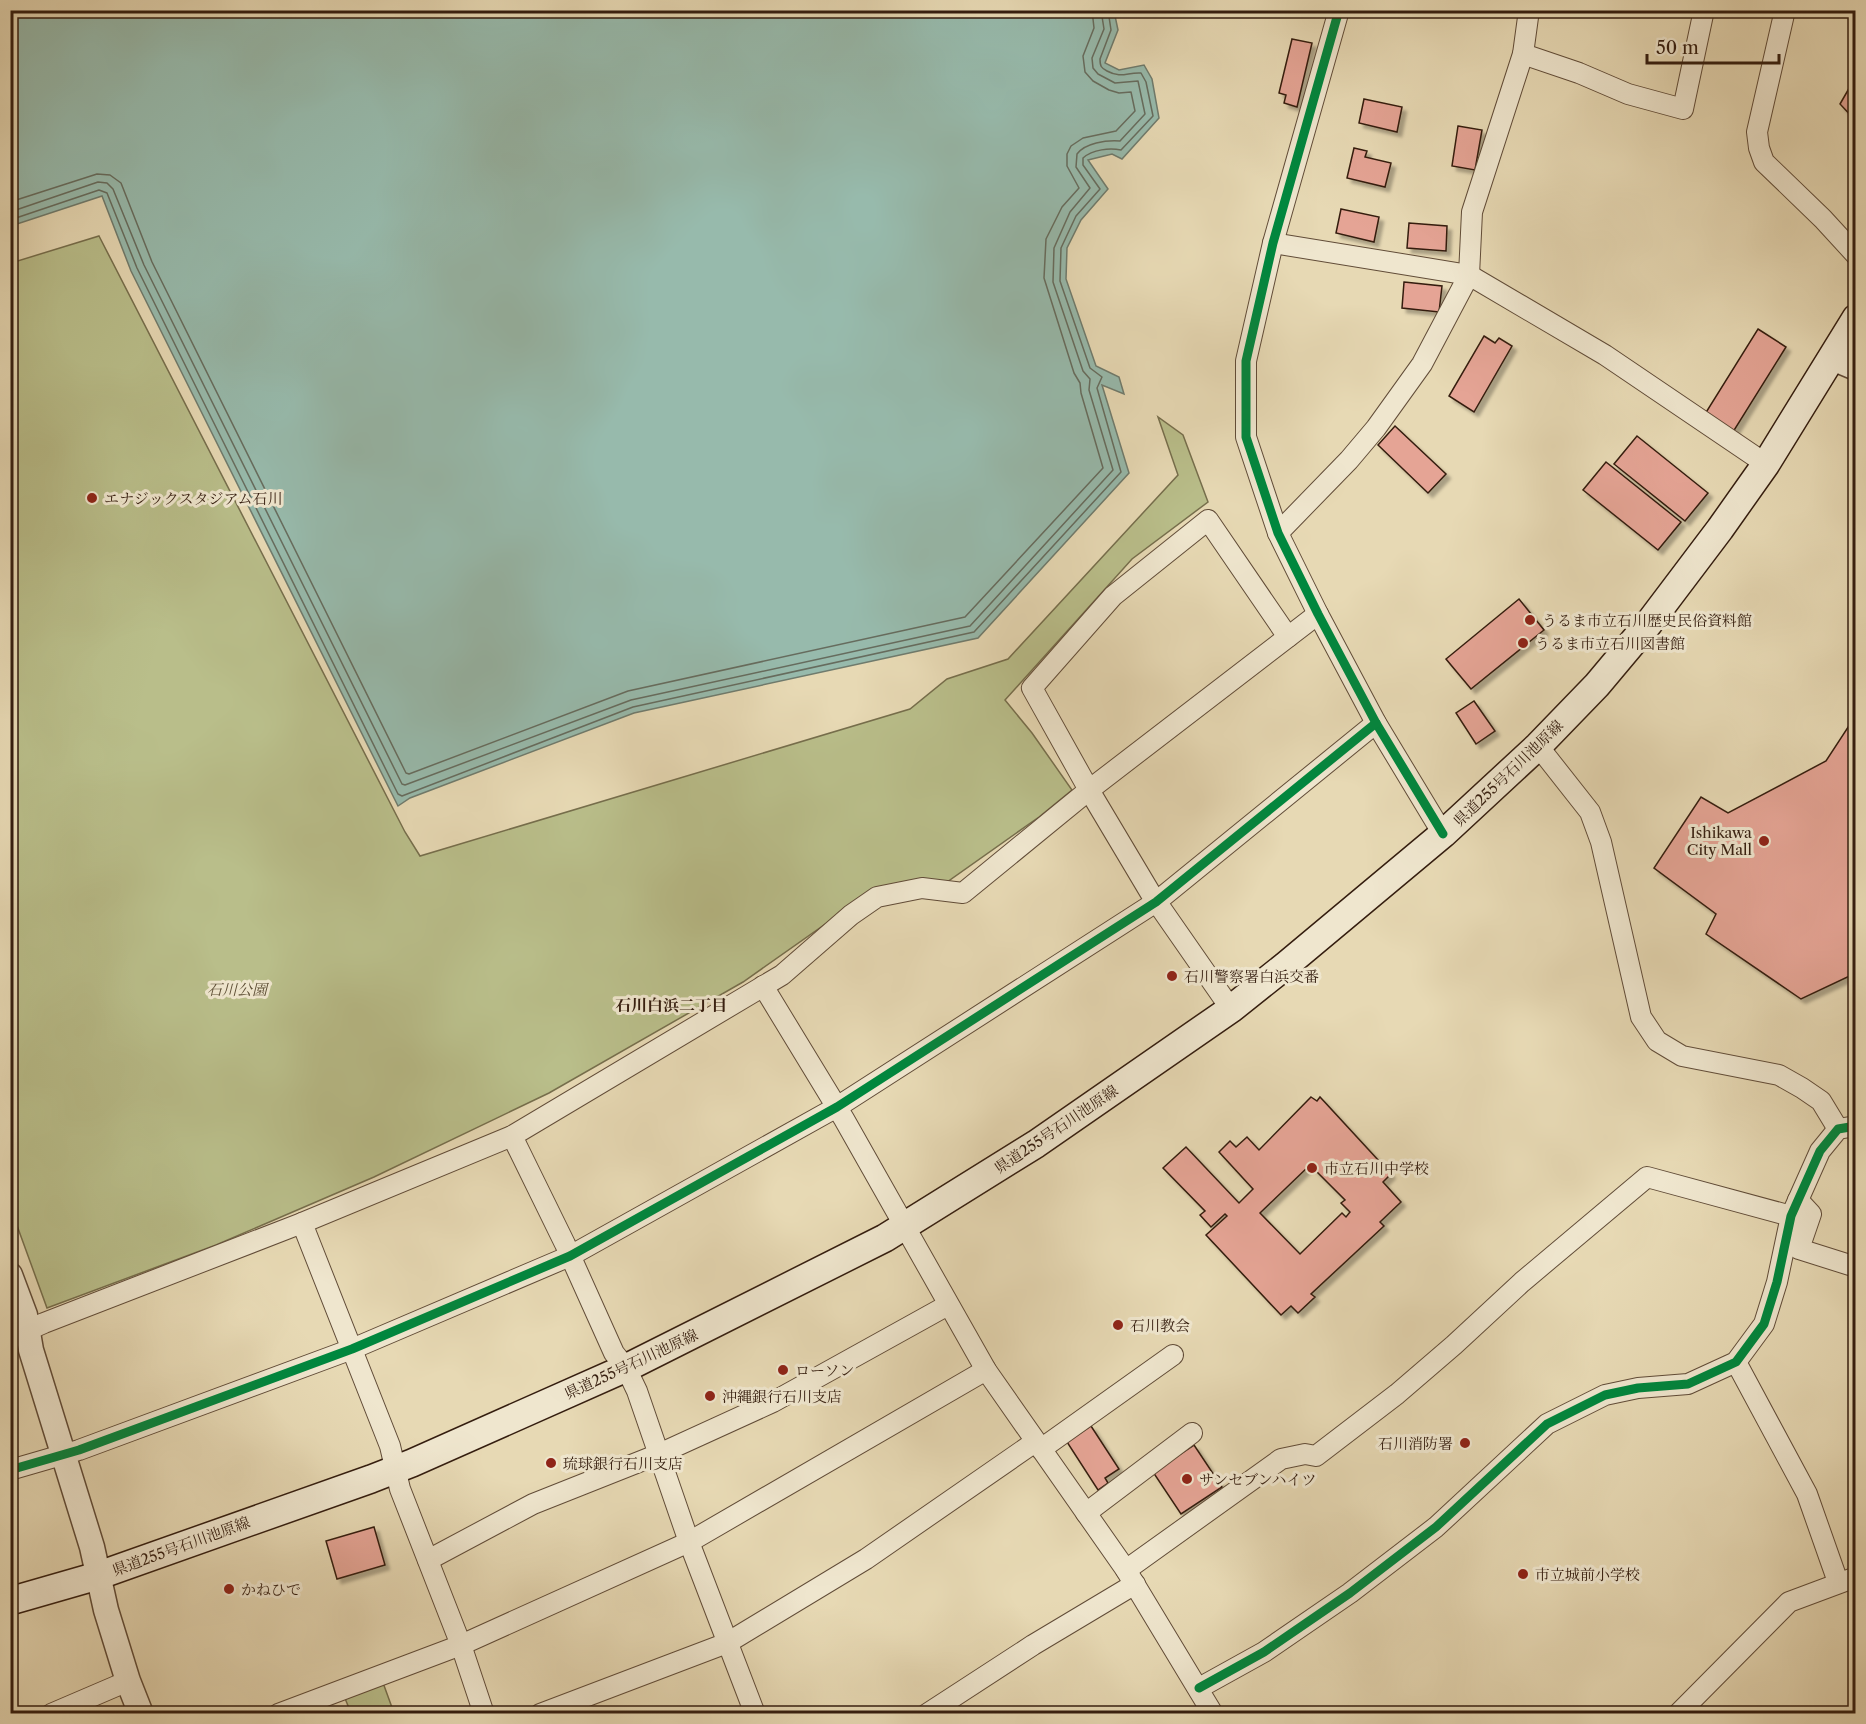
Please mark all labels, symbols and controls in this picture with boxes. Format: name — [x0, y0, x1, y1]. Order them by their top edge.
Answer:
scale bar — [1647, 27, 1779, 65]
text: 50 m — [1656, 37, 1699, 59]
place label: エナジックスタジアム石川 — [104, 489, 283, 508]
marker: エナジックスタジアム石川 — [85, 491, 99, 505]
place label: うるま市立石川歴史民俗資料館 — [1542, 611, 1752, 630]
marker: うるま市立石川歴史民俗資料館 — [1523, 613, 1537, 627]
place label: うるま市立石川図書館 — [1535, 634, 1685, 653]
marker: うるま市立石川図書館 — [1516, 636, 1530, 650]
street label: 県道255号石川池原線 — [1449, 716, 1567, 830]
place label: Ishikawa City Mall — [1687, 823, 1753, 859]
marker: Ishikawa City Mall — [1757, 834, 1771, 848]
place label: 石川警察署白浜交番 — [1184, 967, 1319, 986]
marker: 石川警察署白浜交番 — [1165, 969, 1179, 983]
park label: 石川公園 — [207, 980, 270, 999]
district label: 石川白浜二丁目 — [615, 995, 727, 1015]
street label: 県道255号石川池原線 — [991, 1081, 1121, 1177]
place label: 市立石川中学校 — [1324, 1159, 1429, 1178]
marker: 市立石川中学校 — [1305, 1161, 1319, 1175]
place label: 石川教会 — [1130, 1316, 1190, 1335]
marker: 石川教会 — [1111, 1318, 1125, 1332]
street label: 県道255号石川池原線 — [561, 1325, 701, 1403]
place label: ローソン — [795, 1361, 854, 1380]
marker: ローソン — [776, 1363, 790, 1377]
place label: 沖縄銀行石川支店 — [722, 1387, 842, 1406]
marker: 沖縄銀行石川支店 — [703, 1389, 717, 1403]
place label: 石川消防署 — [1378, 1434, 1453, 1453]
marker: 石川消防署 — [1458, 1436, 1472, 1450]
place label: 琉球銀行石川支店 — [563, 1454, 683, 1473]
marker: 琉球銀行石川支店 — [544, 1456, 558, 1470]
place label: サンセブンハイツ — [1199, 1470, 1317, 1489]
marker: サンセブンハイツ — [1180, 1472, 1194, 1486]
street label: 県道255号石川池原線 — [110, 1512, 252, 1580]
place label: 市立城前小学校 — [1535, 1565, 1640, 1584]
marker: 市立城前小学校 — [1516, 1567, 1530, 1581]
place label: かねひで — [241, 1580, 301, 1599]
marker: かねひで — [222, 1582, 236, 1596]

